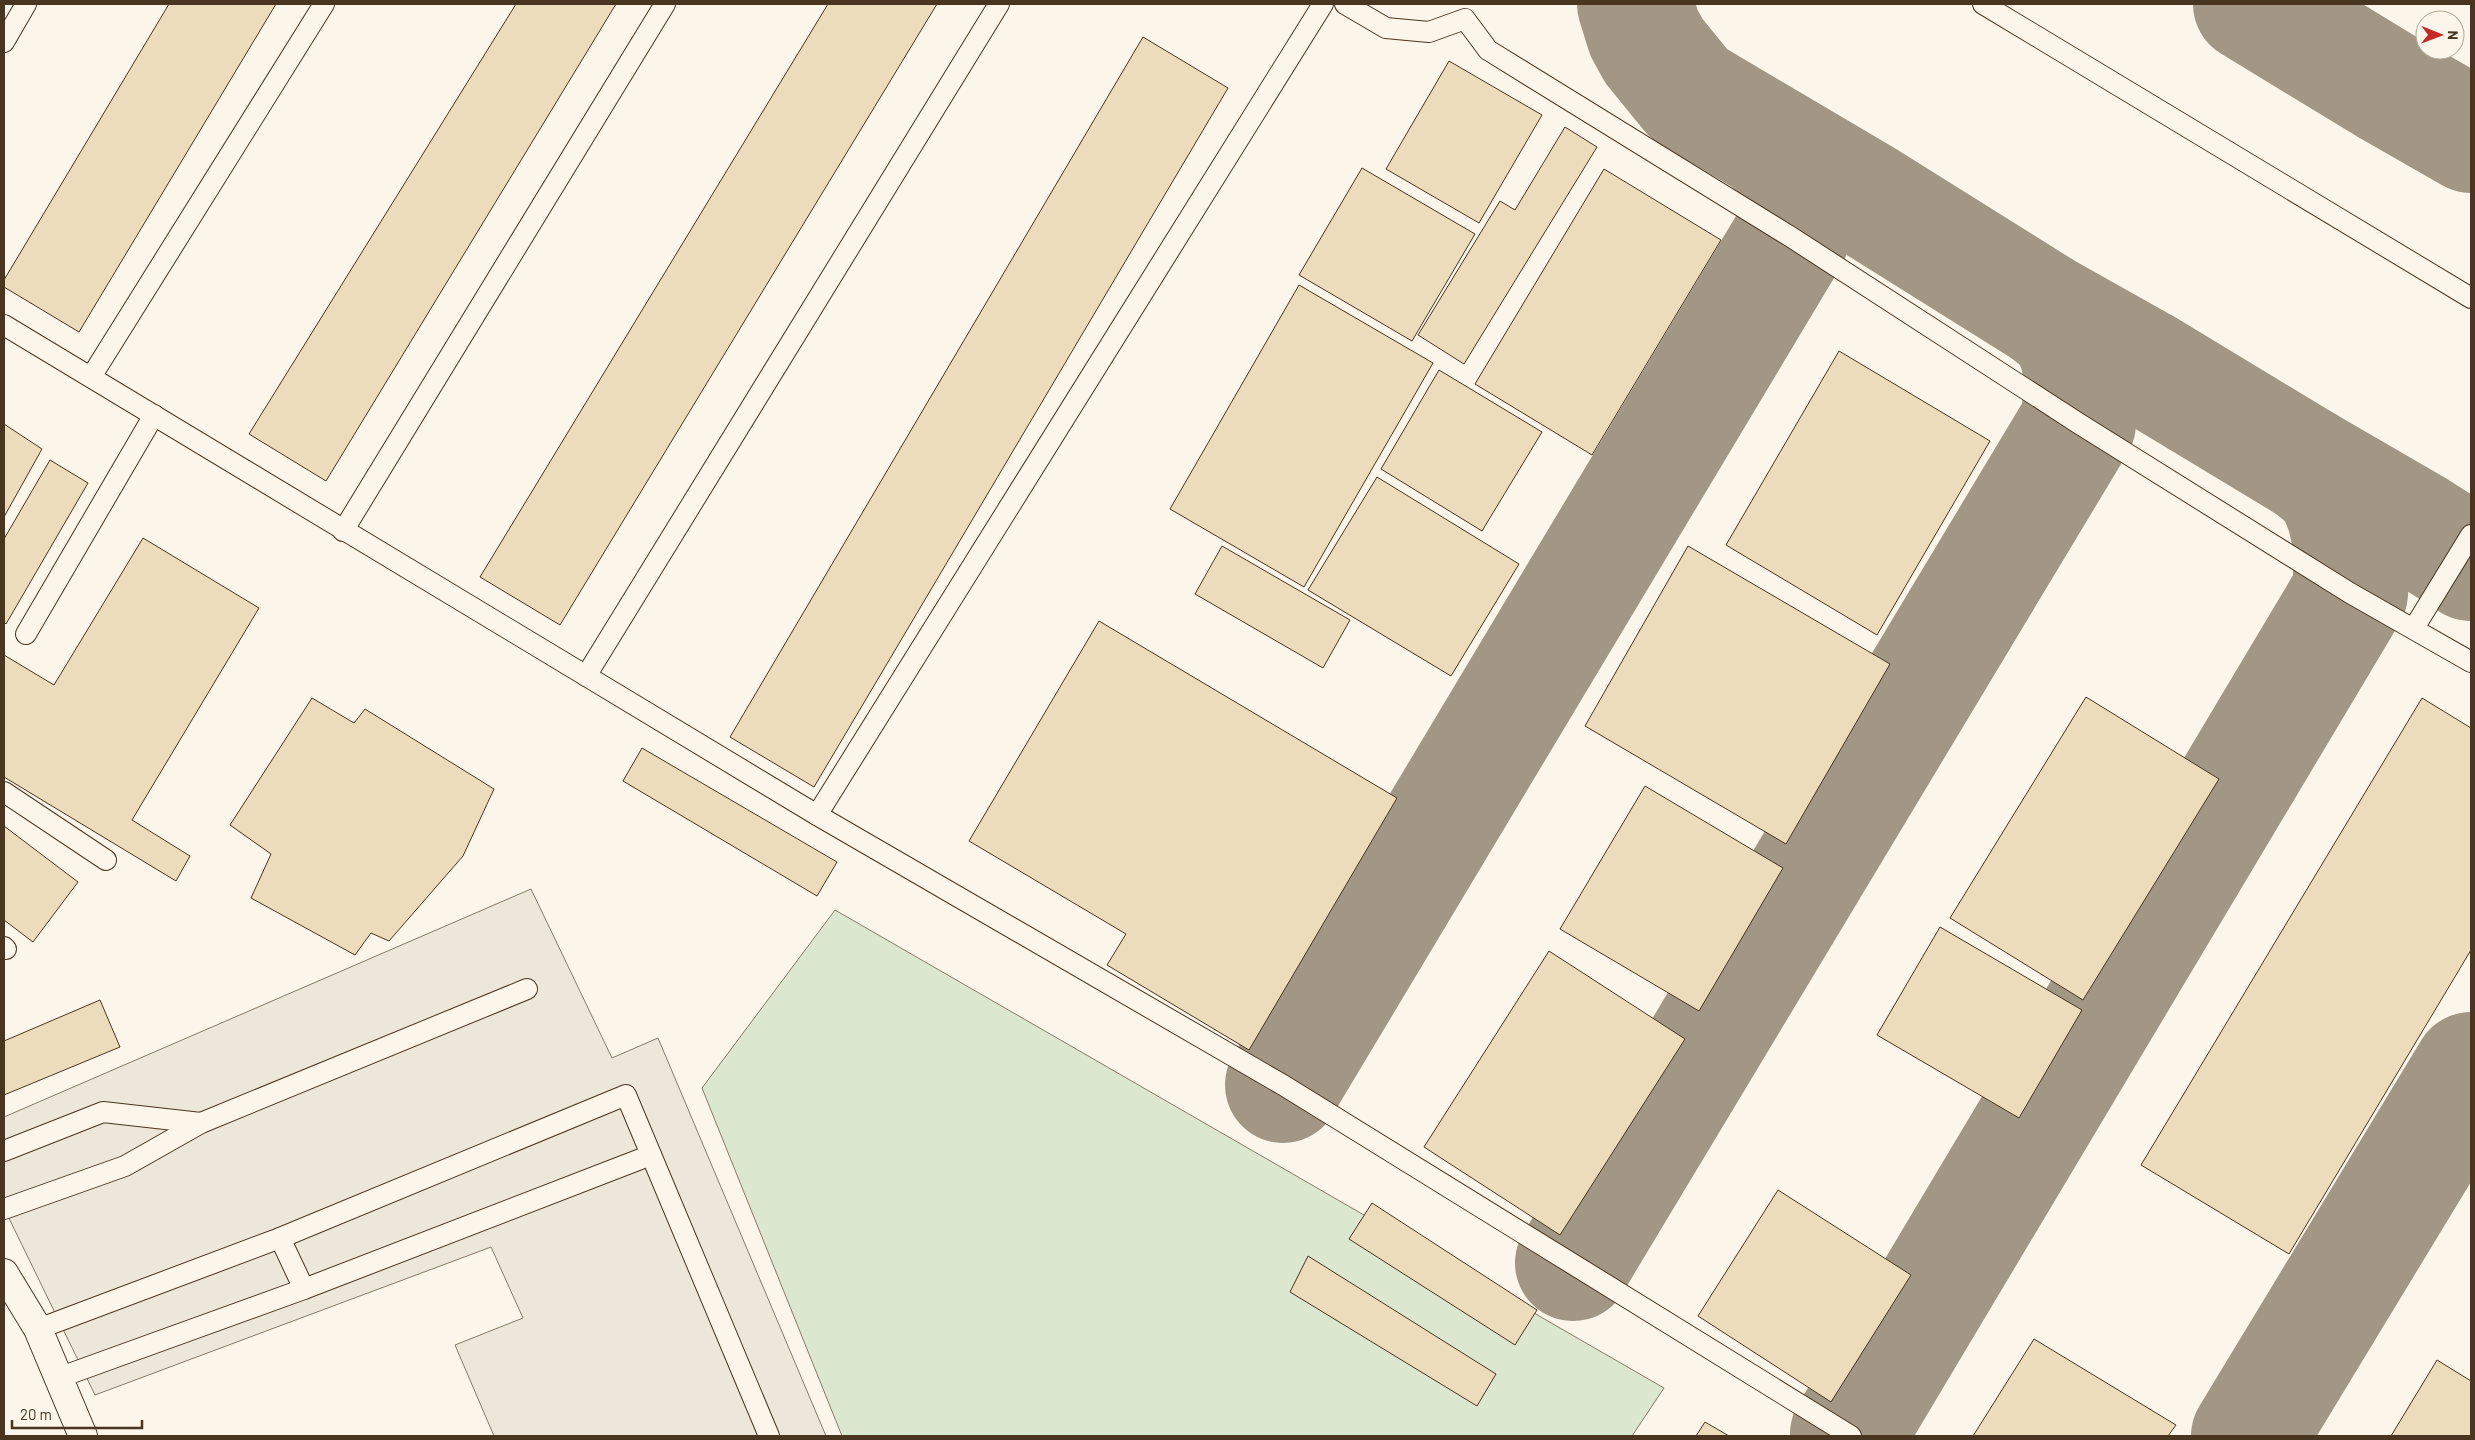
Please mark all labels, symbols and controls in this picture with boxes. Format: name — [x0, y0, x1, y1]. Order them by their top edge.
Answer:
north arrow — [2415, 10, 2465, 60]
text: N — [2445, 30, 2462, 40]
scale bar — [12, 1398, 142, 1430]
text: 20 m — [20, 1405, 52, 1423]

